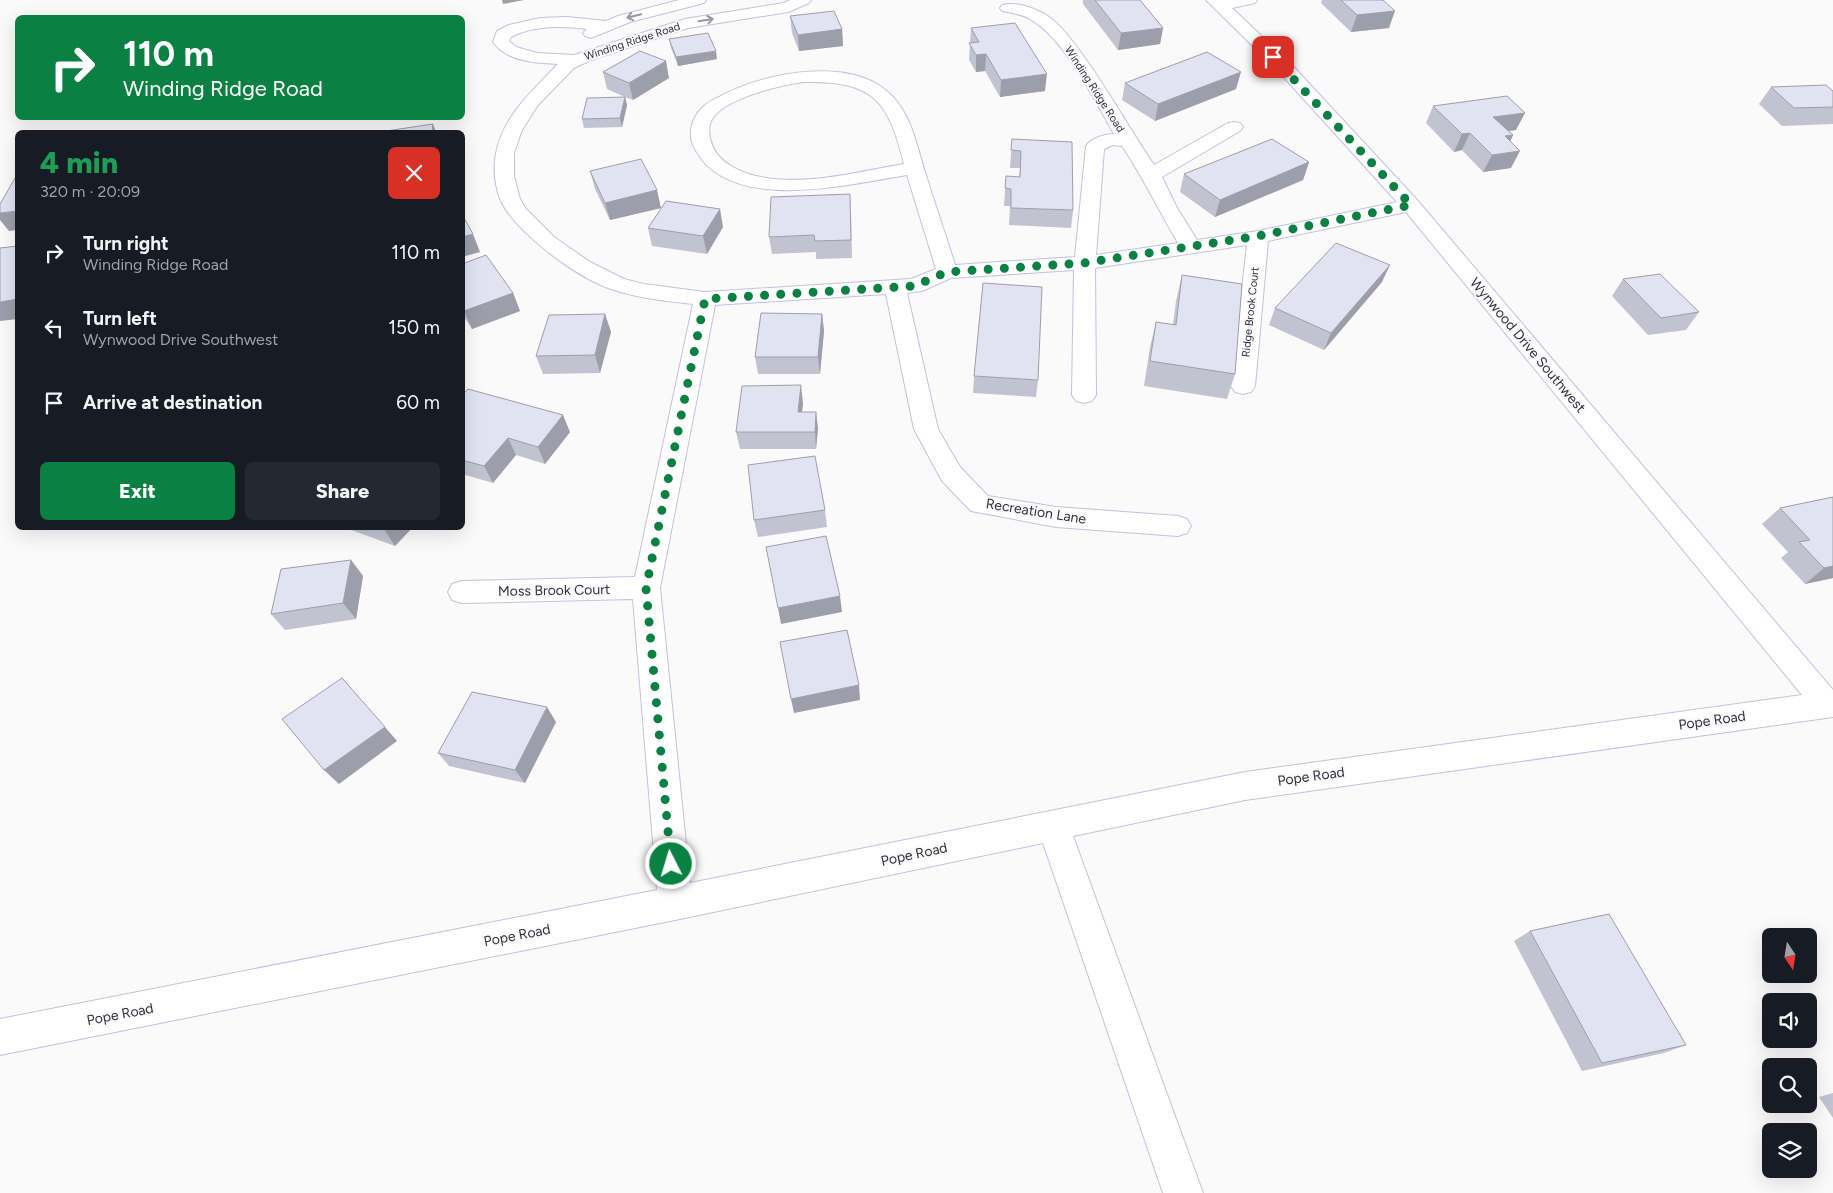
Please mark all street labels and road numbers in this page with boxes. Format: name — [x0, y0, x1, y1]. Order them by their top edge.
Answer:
street label: Winding Ridge Road — [583, 20, 682, 63]
street label: Winding Ridge Road — [1062, 44, 1127, 135]
street label: Ridge Brook Court — [1239, 266, 1262, 358]
street label: Wynwood Drive Southwest — [1466, 274, 1589, 416]
street label: Recreation Lane — [985, 495, 1088, 528]
street label: Moss Brook Court — [498, 581, 610, 600]
street label: Pope Road — [1677, 707, 1747, 734]
street label: Pope Road — [1276, 763, 1346, 790]
street label: Pope Road — [879, 839, 949, 870]
street label: Pope Road — [482, 921, 552, 950]
street label: Pope Road — [85, 1000, 155, 1029]

